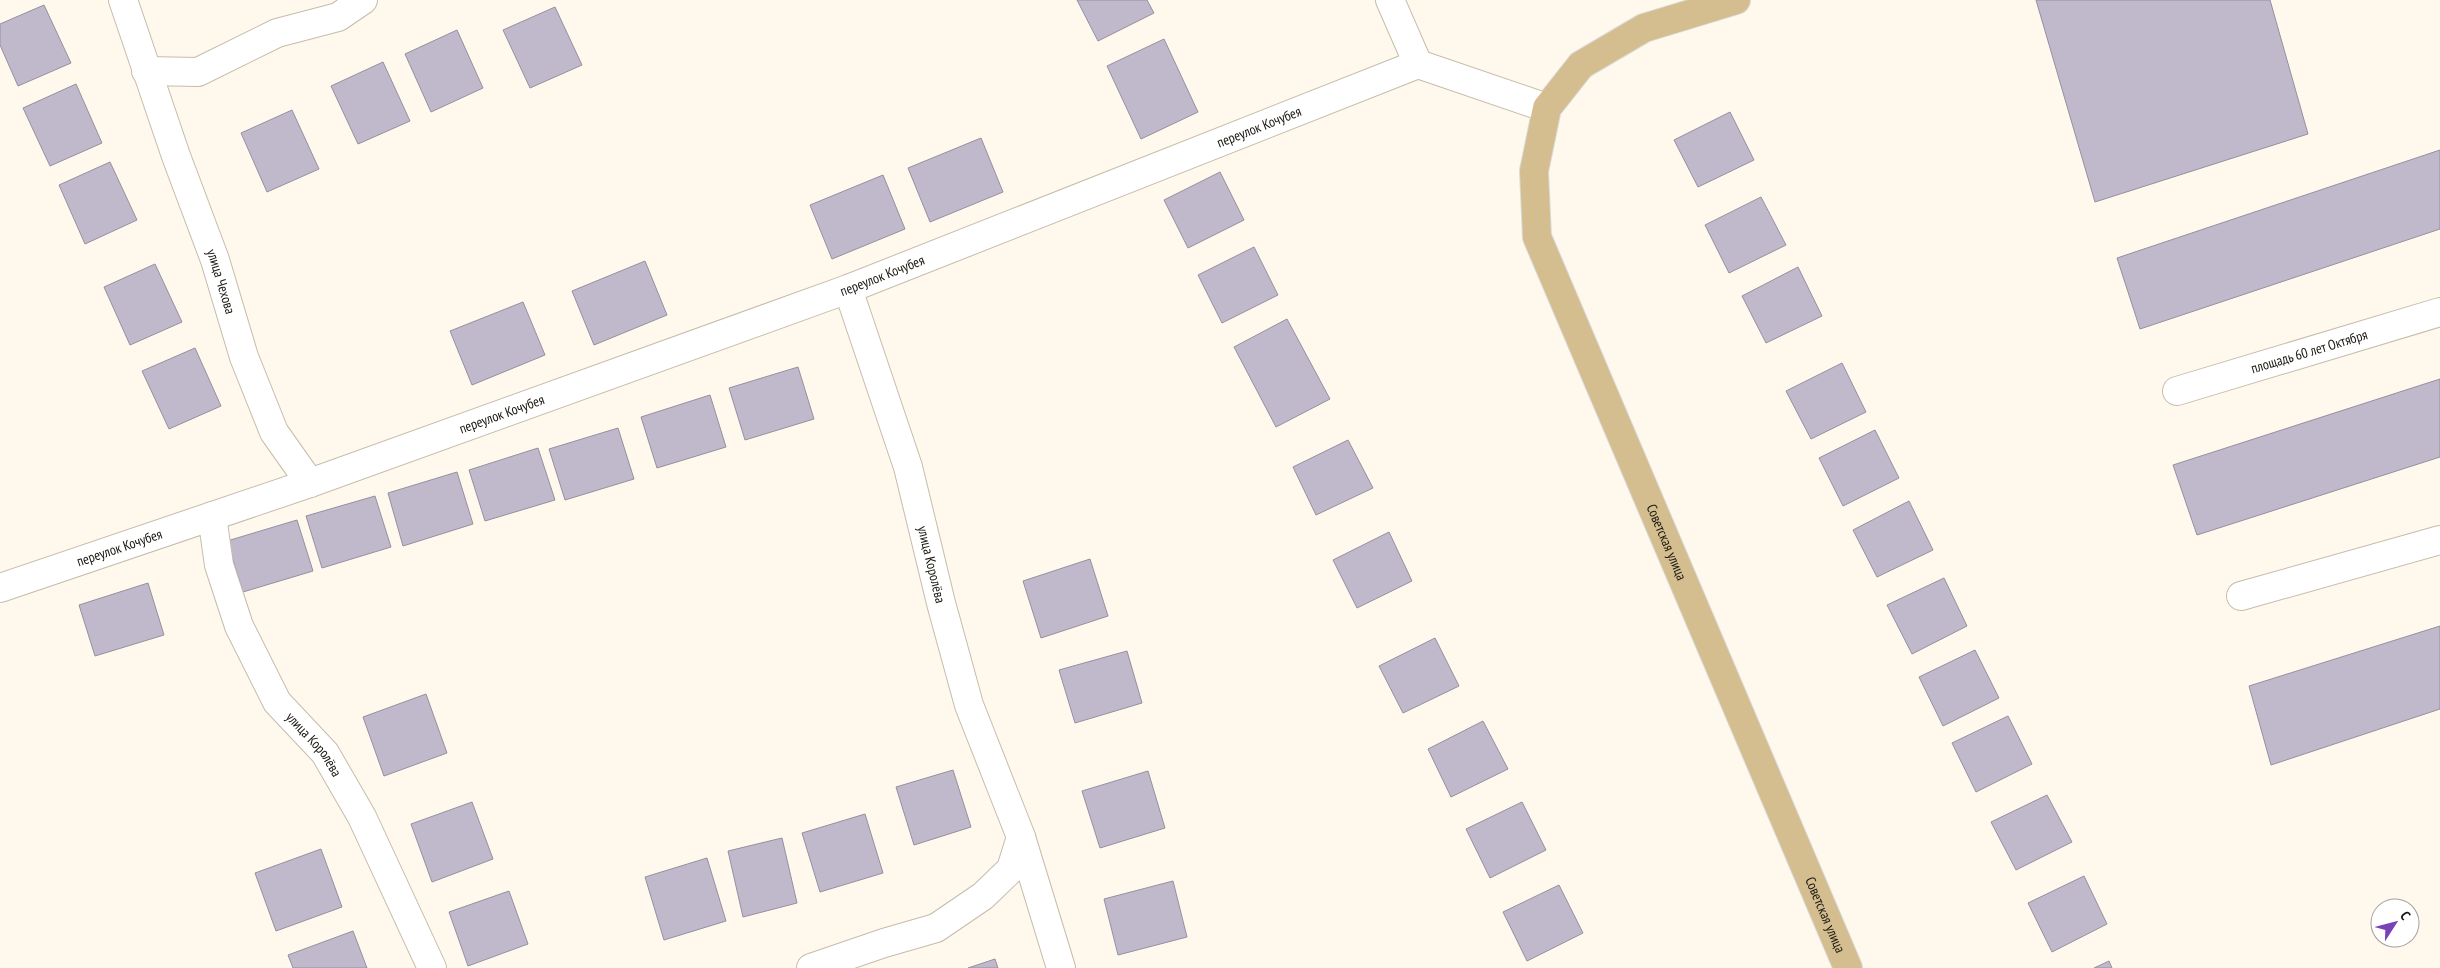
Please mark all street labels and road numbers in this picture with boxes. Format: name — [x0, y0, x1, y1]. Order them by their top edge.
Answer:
street label: переулок Кочубея — [1214, 102, 1304, 152]
street label: улица Чехова — [203, 246, 240, 316]
street label: переулок Кочубея — [838, 251, 927, 300]
street label: площадь 60 лет Октября — [2249, 325, 2370, 377]
street label: переулок Кочубея — [457, 390, 547, 437]
street label: Советская улица — [1643, 501, 1691, 583]
street label: улица Королёва — [914, 524, 950, 605]
street label: переулок Кочубея — [74, 525, 164, 570]
street label: улица Королёва — [282, 708, 346, 780]
street label: Советская улица — [1801, 874, 1849, 956]

